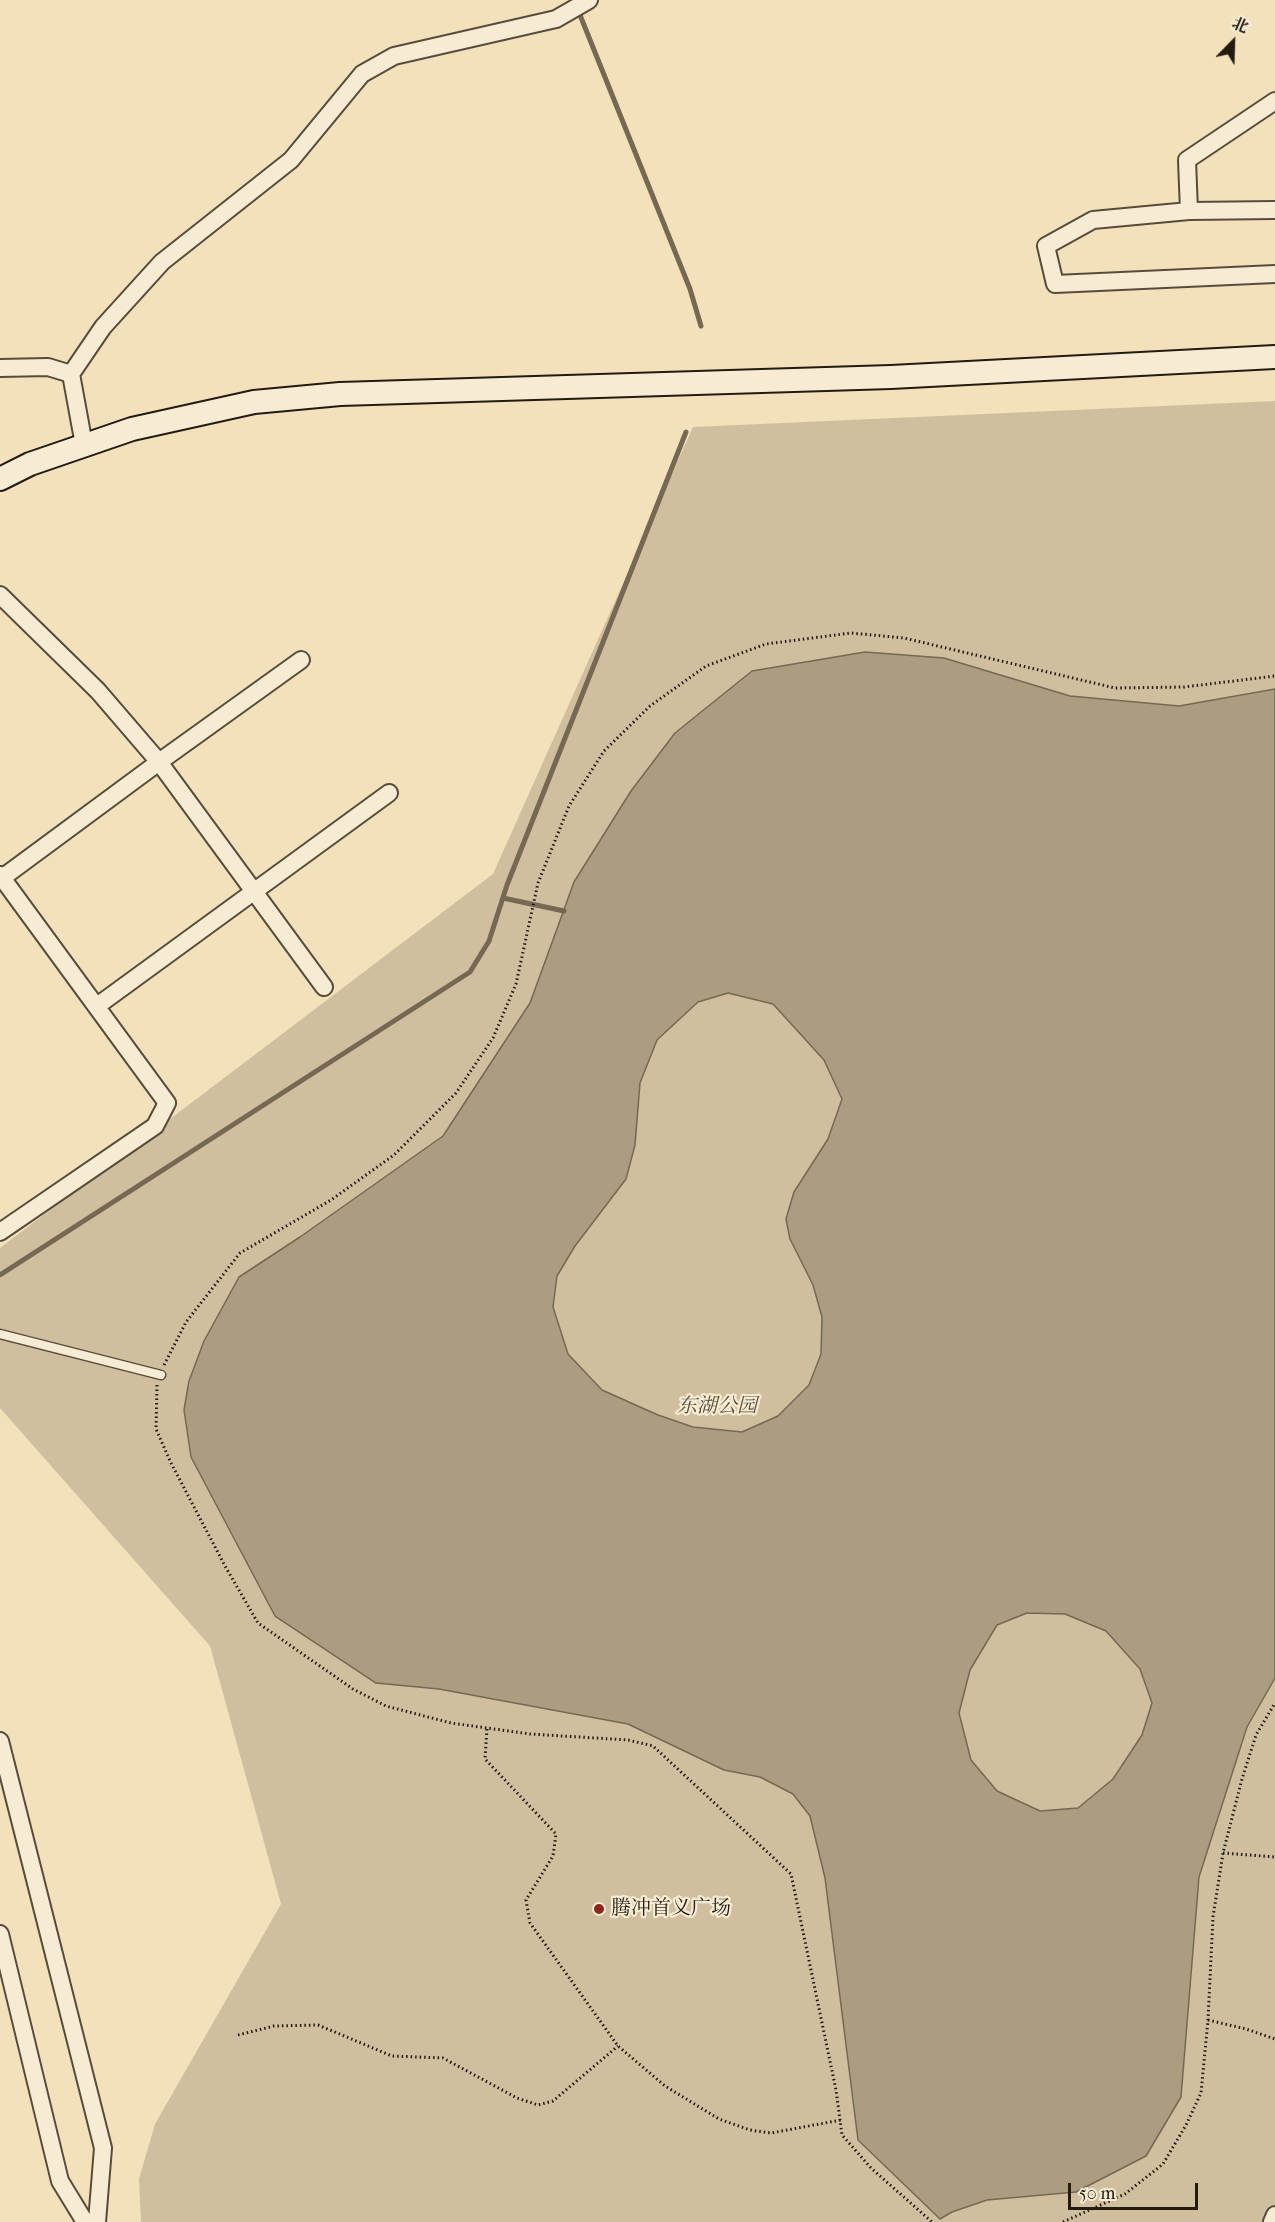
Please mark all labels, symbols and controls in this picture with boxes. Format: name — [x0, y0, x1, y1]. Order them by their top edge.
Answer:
north arrow — [1203, 12, 1263, 72]
text: 北 — [1229, 13, 1251, 37]
park label: 东湖公园 — [677, 1395, 757, 1419]
place label: 腾冲首义广场 — [611, 1897, 731, 1921]
marker: 腾冲首义广场 — [592, 1902, 606, 1916]
scale bar — [1071, 2171, 1202, 2209]
text: 50 m — [1079, 2183, 1115, 2204]

